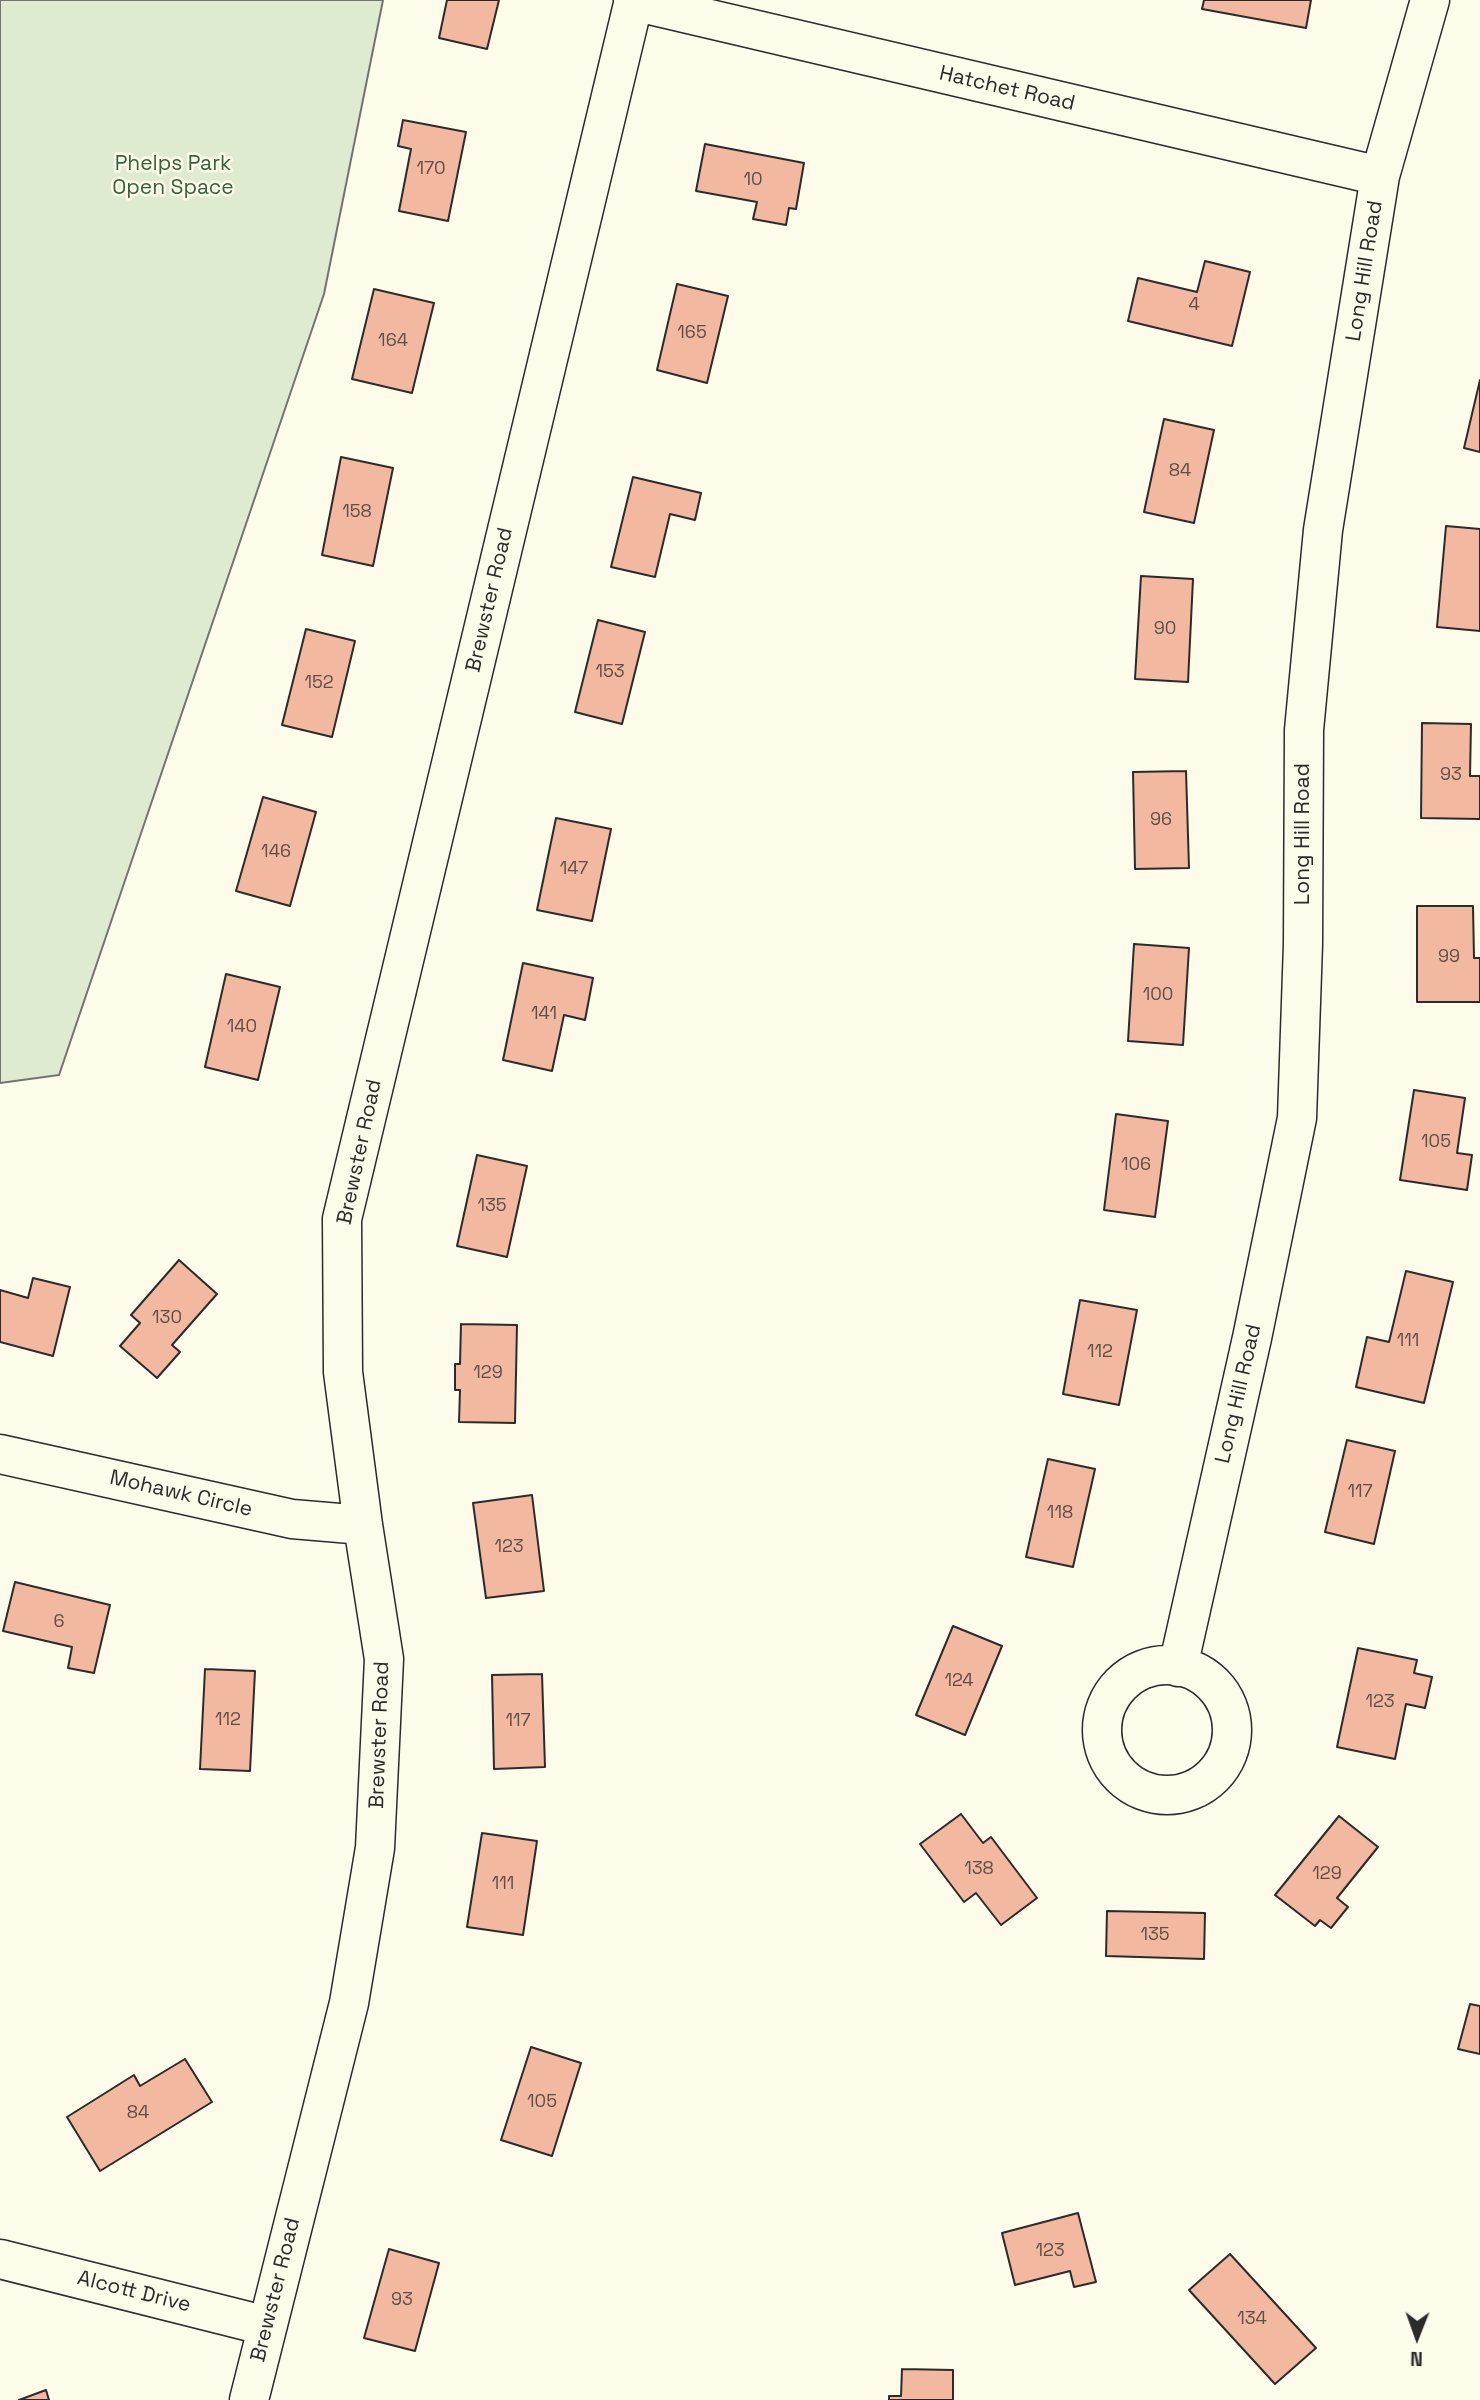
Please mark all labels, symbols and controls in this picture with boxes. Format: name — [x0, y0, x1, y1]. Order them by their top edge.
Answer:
street label: Hatchet Road — [937, 61, 1077, 117]
park label: Phelps Park Open Space — [112, 151, 234, 201]
house number: 170 — [416, 158, 446, 180]
house number: 10 — [743, 169, 763, 191]
street label: Long Hill Road — [1341, 199, 1389, 343]
house number: 4 — [1188, 294, 1200, 316]
house number: 165 — [677, 322, 707, 344]
house number: 164 — [378, 330, 408, 352]
house number: 84 — [1169, 460, 1191, 482]
house number: 158 — [342, 501, 372, 523]
street label: Brewster Road — [461, 525, 519, 675]
house number: 90 — [1154, 618, 1176, 640]
house number: 153 — [595, 661, 625, 683]
house number: 152 — [304, 672, 334, 694]
street label: Long Hill Road — [1290, 763, 1316, 905]
house number: 93 — [1440, 764, 1462, 786]
house number: 96 — [1150, 809, 1172, 831]
house number: 146 — [261, 841, 291, 863]
house number: 147 — [560, 858, 588, 880]
house number: 99 — [1438, 946, 1460, 968]
house number: 100 — [1143, 984, 1173, 1006]
house number: 141 — [531, 1003, 557, 1025]
house number: 140 — [227, 1016, 257, 1038]
street label: Brewster Road — [332, 1077, 388, 1227]
house number: 105 — [1421, 1131, 1451, 1153]
house number: 106 — [1121, 1154, 1151, 1176]
house number: 135 — [477, 1195, 507, 1217]
house number: 130 — [152, 1307, 182, 1329]
street label: Long Hill Road — [1211, 1322, 1267, 1466]
house number: 111 — [1397, 1330, 1419, 1352]
house number: 112 — [1087, 1341, 1113, 1363]
house number: 129 — [473, 1362, 503, 1384]
street label: Mohawk Circle — [107, 1465, 255, 1523]
house number: 117 — [1347, 1481, 1373, 1503]
house number: 118 — [1047, 1502, 1073, 1524]
house number: 123 — [494, 1536, 524, 1558]
house number: 6 — [53, 1611, 65, 1633]
street label: Brewster Road — [365, 1661, 395, 1809]
house number: 124 — [944, 1670, 974, 1692]
house number: 123 — [1365, 1691, 1395, 1713]
house number: 112 — [215, 1709, 241, 1731]
house number: 117 — [505, 1710, 531, 1732]
house number: 138 — [964, 1858, 994, 1880]
house number: 129 — [1312, 1863, 1342, 1885]
house number: 111 — [492, 1873, 514, 1895]
house number: 135 — [1140, 1924, 1170, 1946]
house number: 105 — [527, 2091, 557, 2113]
house number: 84 — [127, 2102, 149, 2124]
street label: Brewster Road — [246, 2215, 306, 2365]
house number: 123 — [1035, 2240, 1065, 2262]
street label: Alcott Drive — [75, 2266, 193, 2318]
house number: 93 — [391, 2289, 413, 2311]
north arrow — [1382, 2302, 1452, 2372]
house number: 134 — [1237, 2308, 1267, 2330]
text: N — [1410, 2346, 1423, 2371]

